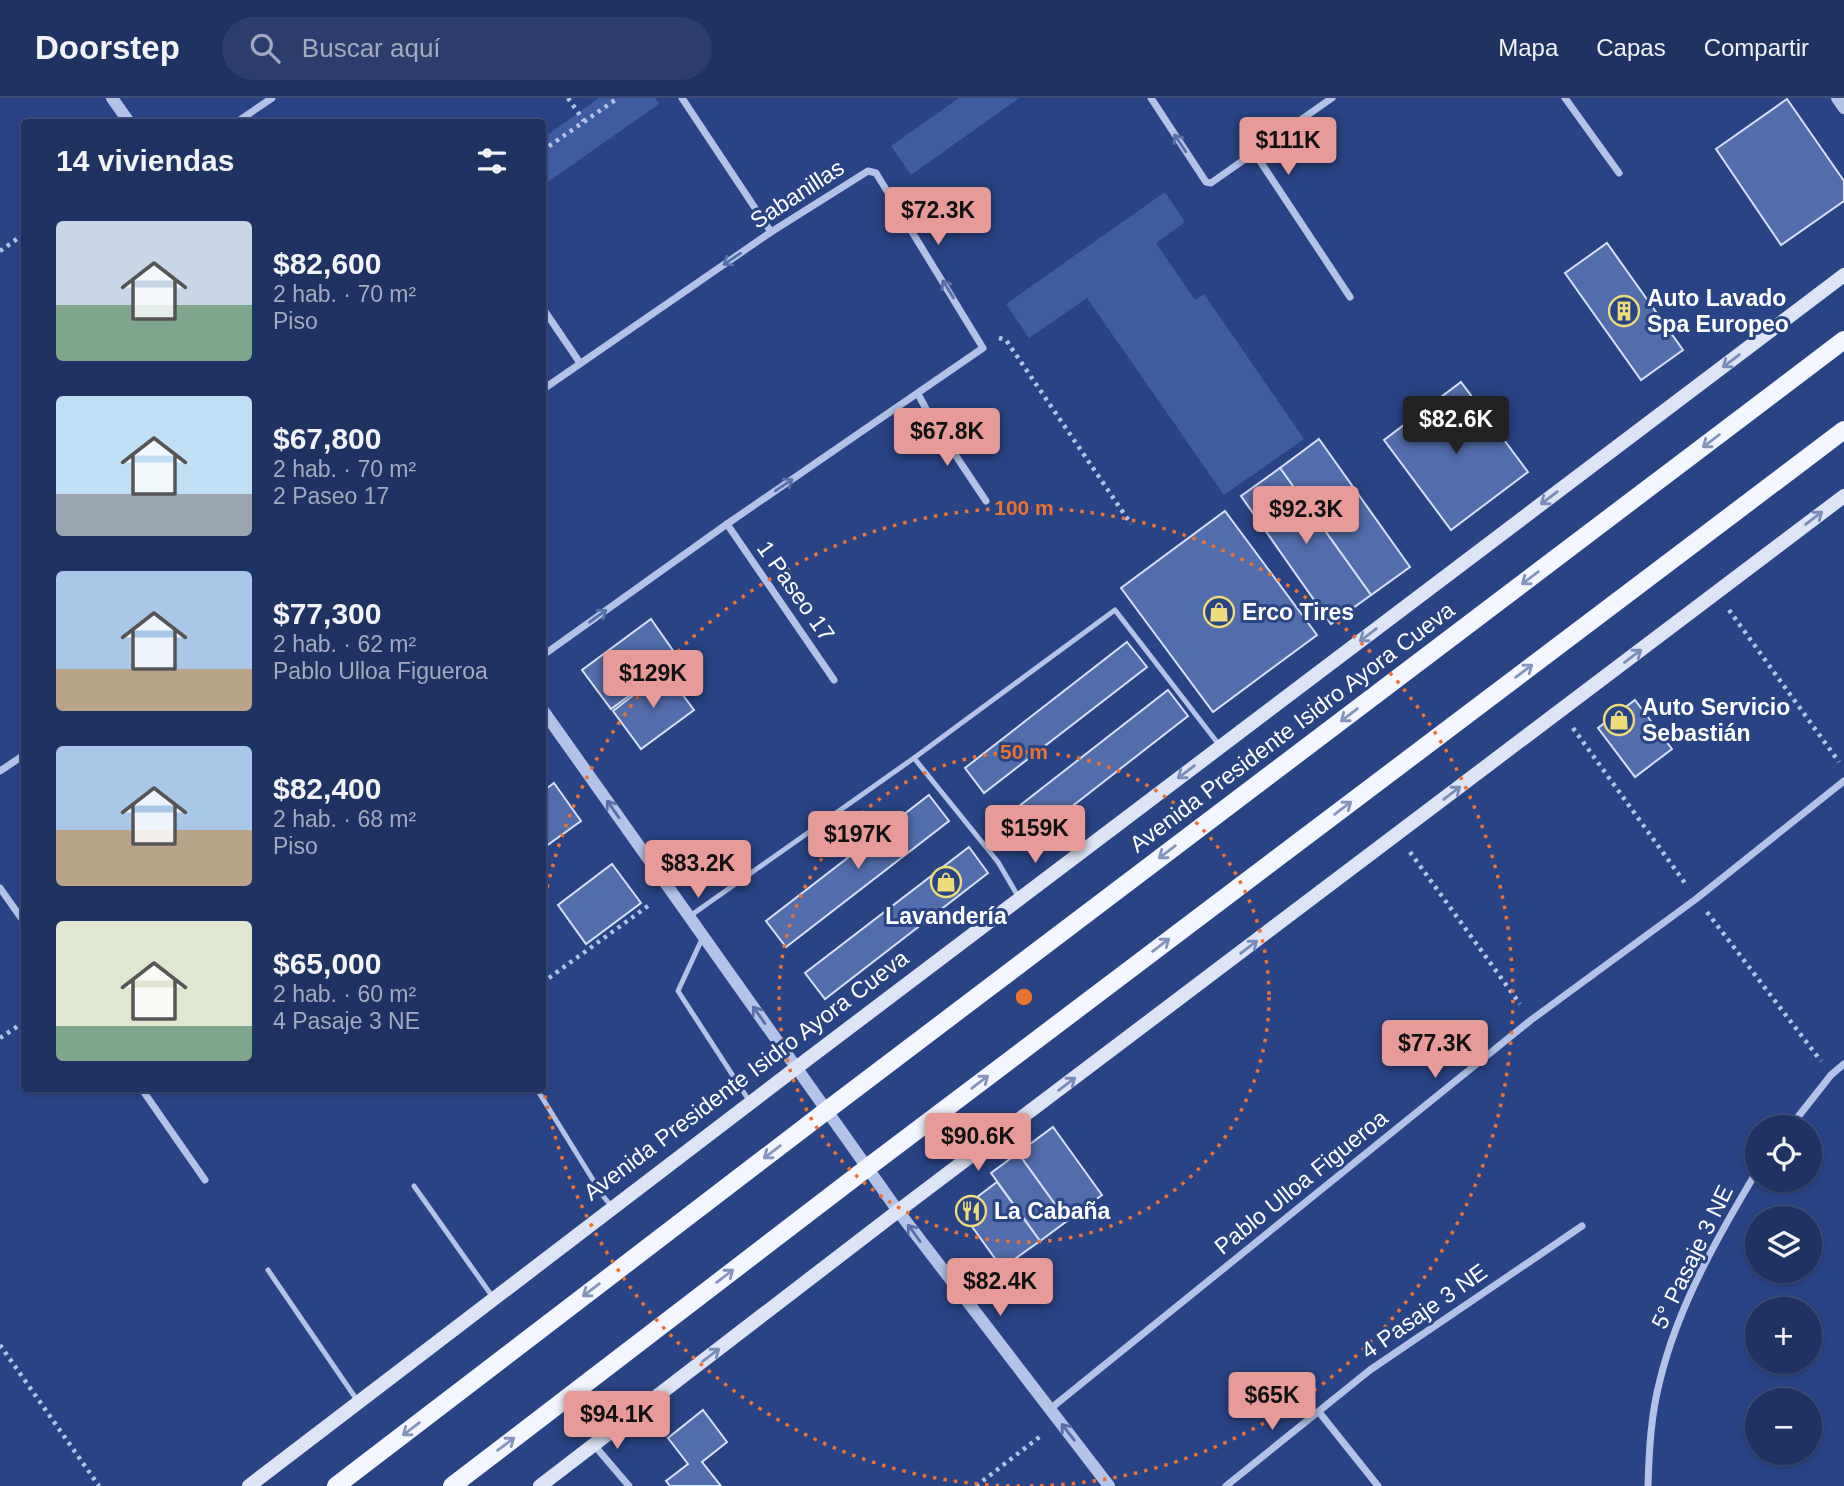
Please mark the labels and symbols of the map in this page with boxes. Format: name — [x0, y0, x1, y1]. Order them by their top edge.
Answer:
pin: $111K — [1239, 118, 1337, 177]
one-way arrow — [1173, 133, 1187, 153]
street label: Sabanillas — [745, 154, 849, 234]
pin: $72.3K — [881, 188, 995, 247]
one-way arrow — [723, 252, 742, 266]
one-way arrow — [940, 280, 954, 300]
place label: Auto Lavado Spa Europeo — [1647, 285, 1789, 337]
building icon: Auto Lavado Spa Europeo — [1607, 294, 1641, 328]
one-way arrow — [1722, 353, 1741, 368]
pin: $82.6K — [1399, 396, 1513, 456]
pin: $67.8K — [890, 408, 1004, 468]
one-way arrow — [1703, 433, 1721, 448]
one-way arrow — [774, 478, 793, 492]
pin: $92.3K — [1249, 486, 1363, 546]
one-way arrow — [1541, 490, 1559, 505]
text: 100 m — [994, 496, 1054, 519]
one-way arrow — [1805, 511, 1823, 526]
street label: 1 Paseo 17 — [752, 536, 840, 646]
one-way arrow — [1521, 570, 1540, 585]
shop icon: Erco Tires — [1202, 595, 1236, 629]
street label: Avenida Presidente Isidro Ayora Cueva — [1125, 596, 1459, 858]
place label: Erco Tires — [1242, 599, 1354, 625]
one-way arrow — [588, 609, 607, 623]
one-way arrow — [1359, 628, 1378, 642]
one-way arrow — [1623, 648, 1642, 663]
pin: $129K — [604, 650, 702, 710]
one-way arrow — [1515, 664, 1534, 679]
place label: Auto Servicio Sebastián — [1642, 694, 1790, 746]
shop icon: Auto Servicio Sebastián — [1602, 703, 1636, 737]
one-way arrow — [1340, 708, 1358, 723]
text: 50 m — [1000, 740, 1048, 763]
one-way arrow — [1177, 765, 1196, 779]
one-way arrow — [1442, 786, 1461, 801]
one-way arrow — [606, 800, 620, 819]
one-way arrow — [1333, 801, 1352, 816]
pin: $159K — [986, 806, 1084, 865]
pin: $197K — [809, 812, 907, 871]
pin: $83.2K — [641, 840, 755, 900]
one-way arrow — [1158, 845, 1177, 860]
shop icon: Lavandería — [929, 865, 963, 899]
place label: Lavandería — [885, 903, 1007, 929]
one-way arrow — [1152, 938, 1170, 953]
one-way arrow — [1239, 939, 1257, 954]
street label: Avenida Presidente Isidro Ayora Cueva — [579, 944, 913, 1206]
centre of rings — [1012, 985, 1036, 1009]
one-way arrow — [751, 1006, 766, 1025]
pin: $77.3K — [1378, 1020, 1492, 1080]
one-way arrow — [970, 1075, 989, 1090]
one-way arrow — [1057, 1076, 1076, 1091]
street label: Pablo Ulloa Figueroa — [1209, 1104, 1393, 1260]
pin: $90.6K — [921, 1114, 1035, 1173]
one-way arrow — [763, 1145, 782, 1160]
street label: 5° Pasaje 3 NE — [1646, 1181, 1738, 1333]
restaurant icon: La Cabaña — [954, 1194, 988, 1228]
place label: La Cabaña — [994, 1198, 1111, 1224]
one-way arrow — [906, 1224, 921, 1243]
pin: $82.4K — [943, 1258, 1057, 1318]
street label: 4 Pasaje 3 NE — [1356, 1258, 1492, 1364]
one-way arrow — [715, 1269, 734, 1284]
one-way arrow — [583, 1283, 601, 1298]
one-way arrow — [701, 1348, 719, 1363]
pin: $65K — [1231, 1372, 1313, 1432]
pin: $94.1K — [560, 1392, 674, 1451]
one-way arrow — [402, 1421, 420, 1436]
one-way arrow — [1060, 1424, 1075, 1442]
one-way arrow — [496, 1437, 514, 1452]

